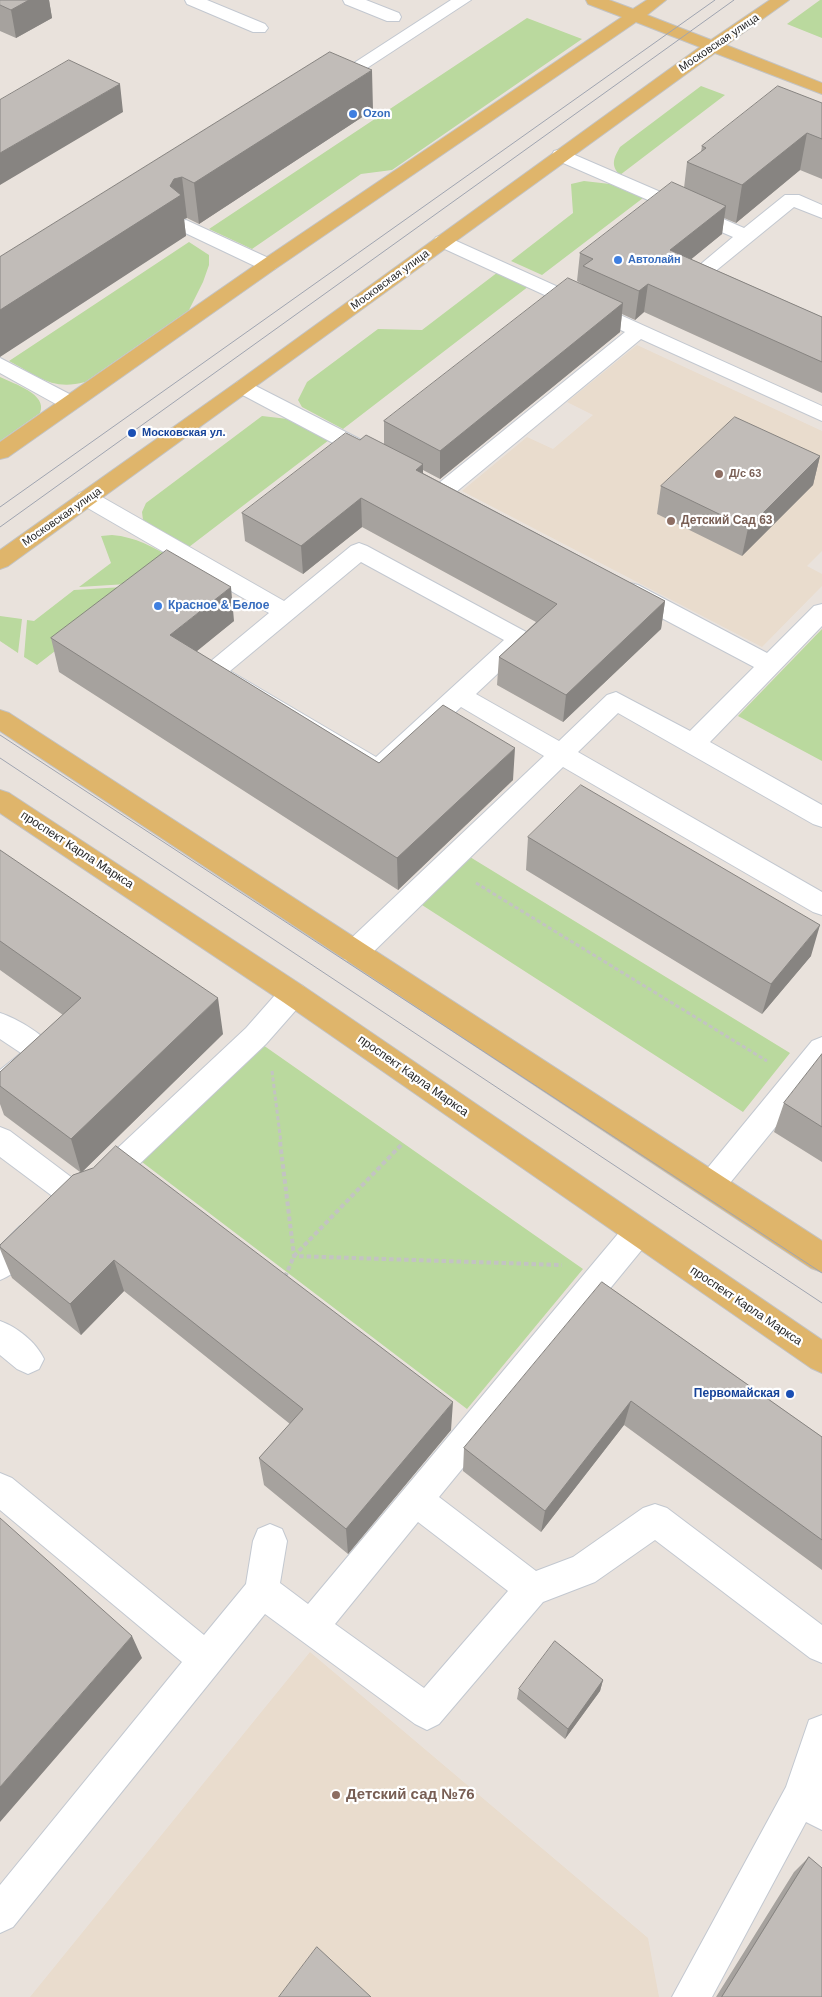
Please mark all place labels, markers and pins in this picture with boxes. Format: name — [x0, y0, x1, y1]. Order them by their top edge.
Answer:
place label: Ozon — [363, 107, 390, 121]
marker: Ozon — [347, 108, 359, 120]
place label: Автолайн — [628, 253, 681, 267]
marker: Автолайн — [612, 254, 624, 266]
place label: Московская ул. — [142, 426, 226, 440]
marker: Московская ул. — [126, 427, 138, 439]
place label: Д/с 63 — [729, 467, 761, 481]
marker: Д/с 63 — [713, 468, 725, 480]
place label: Детский Сад 63 — [681, 514, 772, 528]
marker: Детский Сад 63 — [665, 515, 677, 527]
place label: Красное & Белое — [168, 599, 269, 613]
marker: Красное & Белое — [152, 600, 164, 612]
place label: Первомайская — [694, 1387, 780, 1401]
marker: Первомайская — [784, 1388, 796, 1400]
place label: Детский сад №76 — [346, 1786, 475, 1804]
marker: Детский сад №76 — [330, 1789, 342, 1801]

